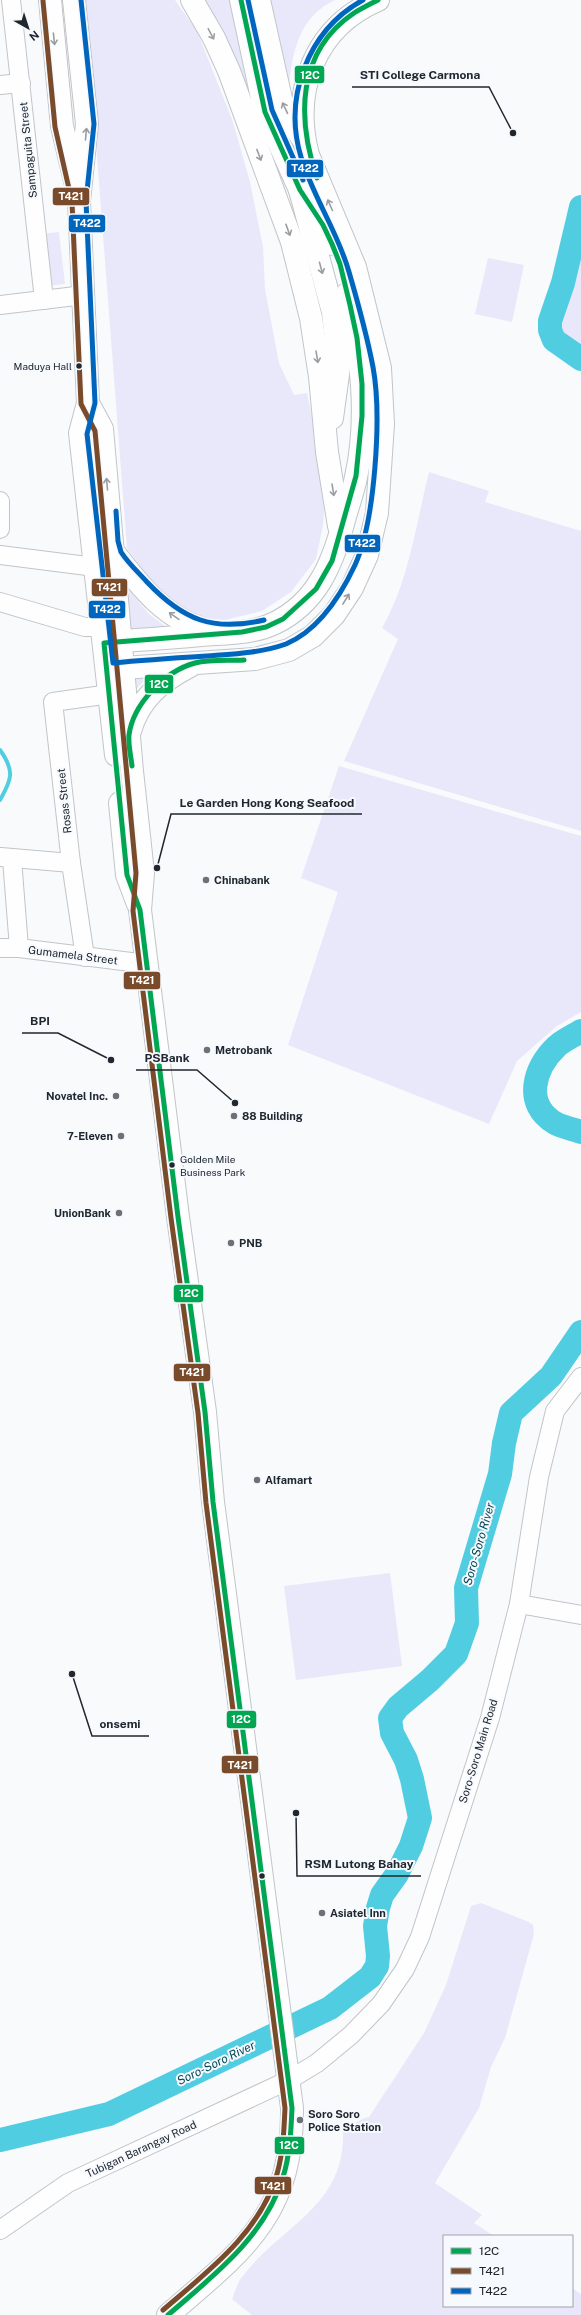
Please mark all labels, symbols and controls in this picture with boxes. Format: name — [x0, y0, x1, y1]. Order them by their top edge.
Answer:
north arrow — [8, 8, 48, 48]
one-way arrow — [208, 27, 216, 39]
text: N — [27, 28, 41, 43]
one-way arrow — [50, 32, 57, 45]
callout: STI College Carmona — [352, 63, 489, 87]
line badge: 12C — [294, 65, 325, 84]
text: STI College Carmona — [360, 68, 480, 82]
text: 12C — [300, 69, 320, 81]
street label: Sampaguita Street — [17, 101, 39, 199]
one-way arrow — [281, 103, 288, 115]
one-way arrow — [82, 128, 89, 141]
one-way arrow — [255, 148, 263, 160]
line badge: T422 — [286, 159, 324, 178]
text: T422 — [291, 162, 319, 174]
line badge: T421 — [52, 187, 90, 206]
text: T421 — [58, 190, 84, 202]
one-way arrow — [325, 200, 333, 212]
line badge: T422 — [68, 214, 106, 233]
text: T422 — [73, 217, 101, 229]
one-way arrow — [285, 224, 293, 236]
one-way arrow — [318, 261, 325, 274]
one-way arrow — [313, 350, 321, 363]
place label: Maduya Hall — [14, 360, 72, 372]
marker: Maduya Hall — [74, 361, 84, 371]
one-way arrow — [104, 478, 111, 491]
one-way arrow — [330, 483, 338, 496]
line badge: T422 — [344, 534, 381, 553]
text: T422 — [348, 537, 376, 549]
line badge: T421 — [91, 578, 128, 597]
text: T421 — [96, 581, 122, 593]
one-way arrow — [342, 593, 350, 605]
line badge: T422 — [88, 600, 126, 619]
text: T422 — [93, 603, 121, 615]
one-way arrow — [168, 612, 179, 620]
line badge: 12C — [144, 674, 174, 694]
text: 12C — [149, 678, 169, 690]
street label: Rosas Street — [55, 768, 73, 834]
callout: Le Garden Hong Kong Seafood — [171, 790, 362, 814]
text: Le Garden Hong Kong Seafood — [180, 796, 354, 810]
place label: Chinabank — [214, 874, 271, 886]
marker: Chinabank — [201, 875, 211, 885]
street label: Gumamela Street — [28, 944, 118, 966]
line badge: T421 — [123, 971, 161, 990]
text: T421 — [129, 974, 155, 986]
callout: BPI — [22, 1009, 58, 1033]
text: BPI — [30, 1014, 50, 1028]
place label: Metrobank — [215, 1044, 273, 1056]
marker: Metrobank — [202, 1045, 212, 1055]
callout: PSBank — [136, 1046, 197, 1070]
text: PSBank — [144, 1051, 190, 1065]
place label: Novatel Inc. — [46, 1090, 108, 1102]
marker: Novatel Inc. — [111, 1091, 121, 1101]
place label: 88 Building — [242, 1110, 303, 1122]
marker: 88 Building — [229, 1111, 239, 1121]
place label: 7-Eleven — [67, 1130, 113, 1142]
marker: 7-Eleven — [116, 1131, 126, 1141]
place label: Golden Mile Business Park — [180, 1153, 246, 1178]
marker: Golden Mile Business Park — [167, 1160, 177, 1170]
place label: UnionBank — [54, 1207, 112, 1219]
marker: UnionBank — [114, 1208, 124, 1218]
place label: PNB — [239, 1237, 263, 1249]
marker: PNB — [226, 1238, 236, 1248]
line badge: 12C — [173, 1284, 204, 1303]
text: 12C — [179, 1287, 199, 1299]
line badge: T421 — [173, 1363, 211, 1382]
text: T421 — [179, 1366, 205, 1378]
place label: Alfamart — [265, 1474, 313, 1486]
marker: Alfamart — [252, 1475, 262, 1485]
water label: Soro-Soro River — [461, 1501, 498, 1587]
street label: Soro-Soro Main Road — [456, 1697, 500, 1805]
line badge: 12C — [226, 1710, 257, 1729]
callout: onsemi — [92, 1712, 149, 1736]
text: 12C — [231, 1713, 251, 1725]
text: onsemi — [99, 1717, 141, 1731]
line badge: T421 — [221, 1755, 259, 1774]
text: T421 — [227, 1759, 253, 1771]
callout: RSM Lutong Bahay — [297, 1852, 421, 1876]
text: RSM Lutong Bahay — [305, 1857, 414, 1871]
unlabelled marker — [257, 1871, 267, 1881]
place label: Asiatel Inn — [330, 1907, 386, 1919]
marker: Asiatel Inn — [317, 1908, 327, 1918]
water label: Soro-Soro River — [175, 2038, 258, 2088]
place label: Soro Soro Police Station — [308, 2108, 381, 2133]
marker: Soro Soro Police Station — [295, 2115, 305, 2125]
street label: Tubigan Barangay Road — [84, 2118, 198, 2180]
line badge: 12C — [274, 2136, 305, 2155]
text: 12C — [279, 2139, 299, 2151]
line badge: T421 — [254, 2176, 292, 2195]
text: T421 — [260, 2180, 286, 2192]
legend — [443, 2235, 573, 2307]
text: 12C — [479, 2244, 499, 2258]
text: T421 — [479, 2264, 505, 2278]
text: T422 — [479, 2284, 507, 2298]

